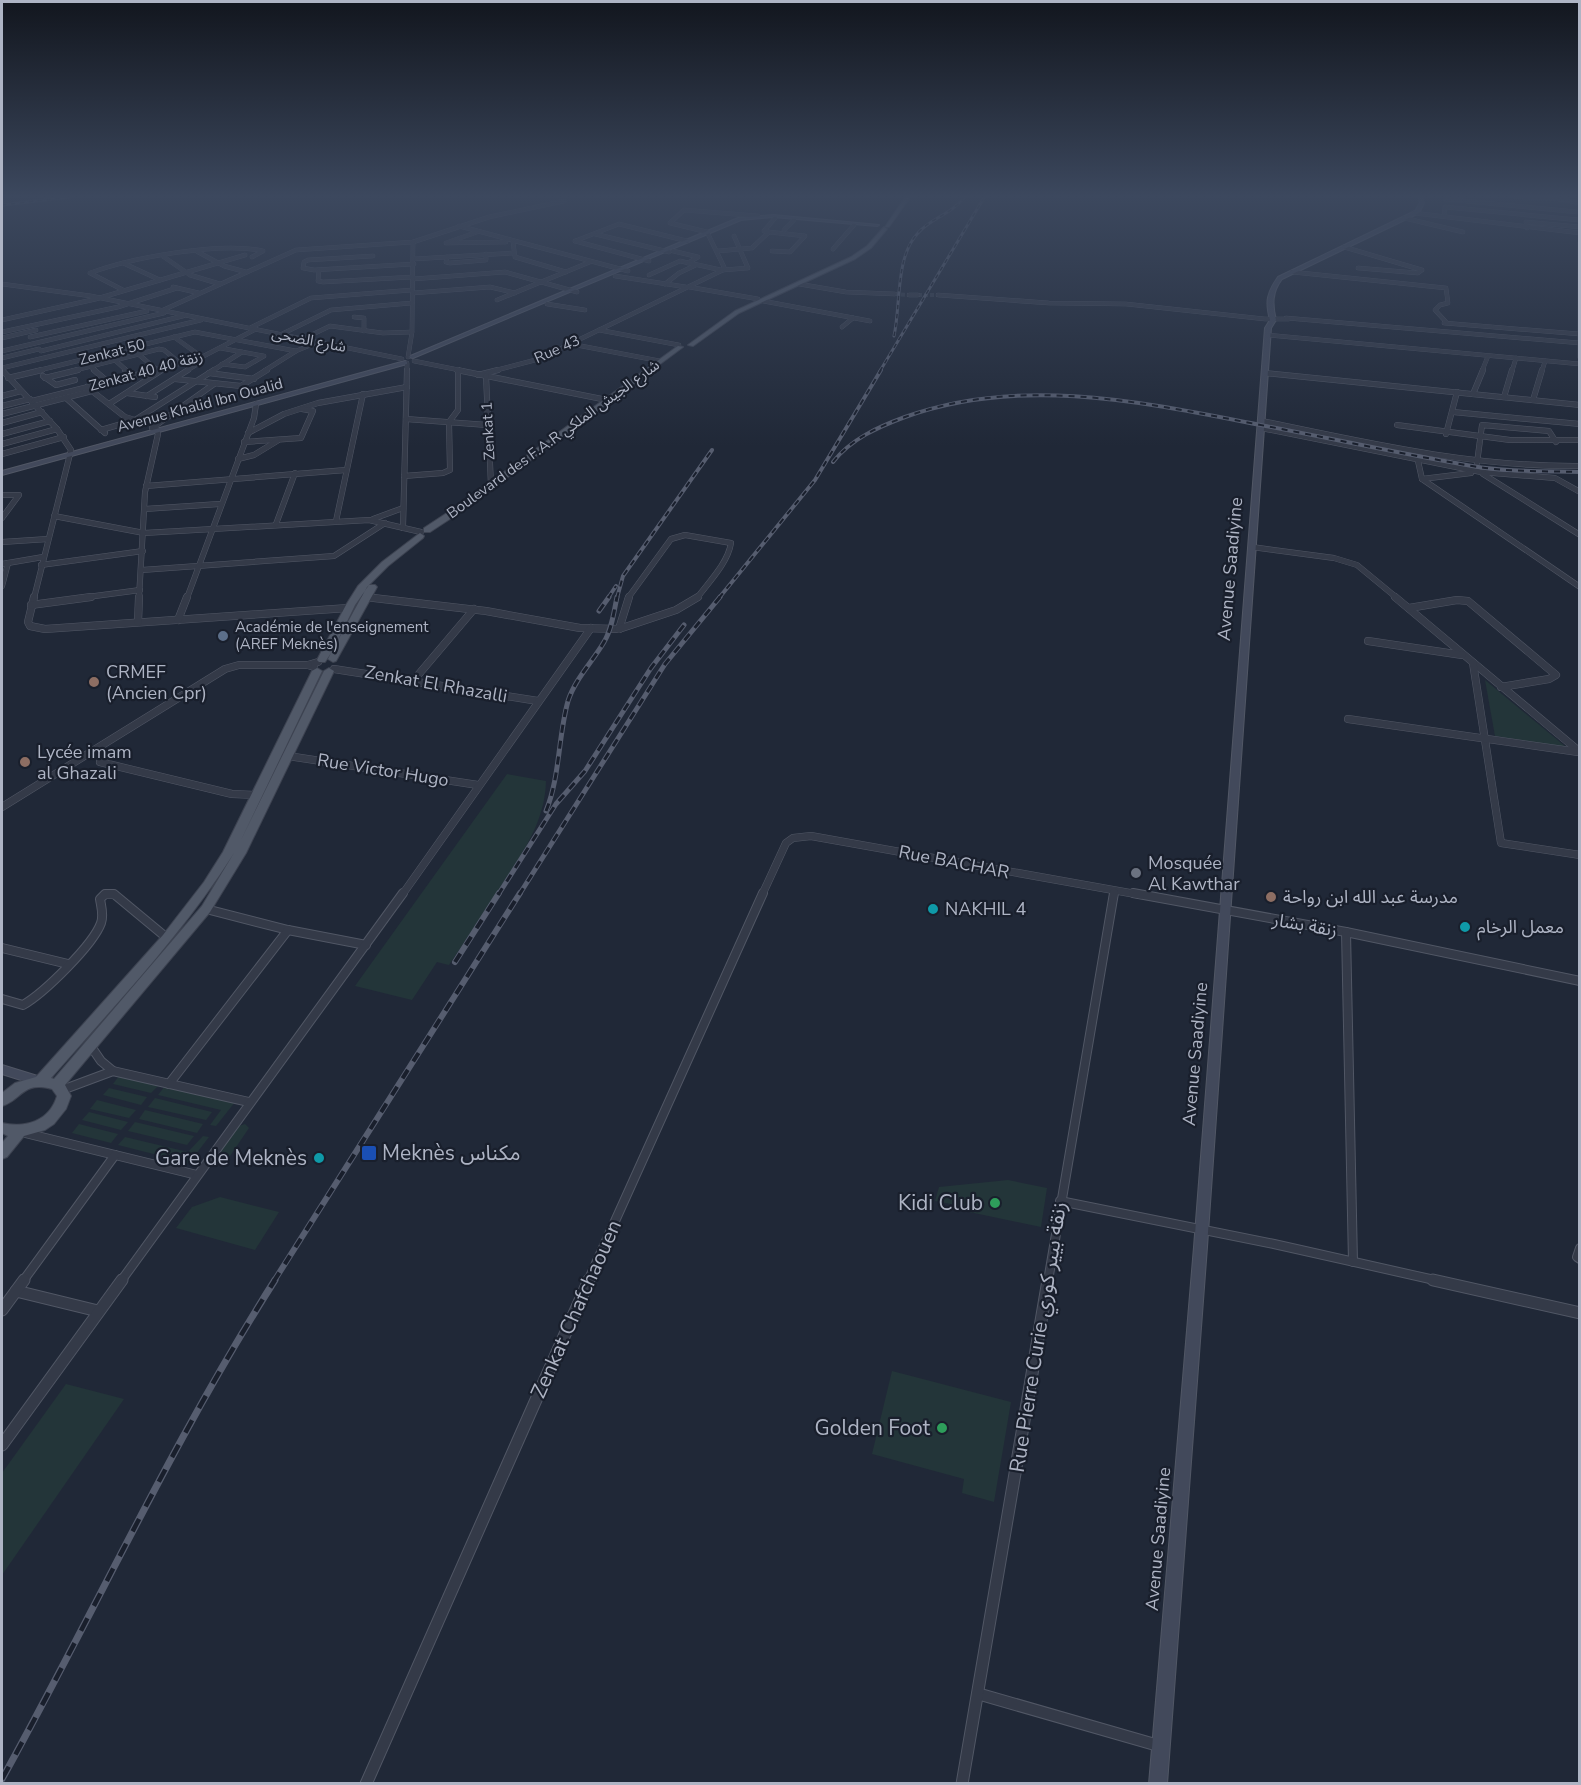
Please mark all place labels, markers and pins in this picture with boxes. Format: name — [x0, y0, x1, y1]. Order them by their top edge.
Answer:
place label: Académie de l'enseignement (AREF Meknès) — [235, 617, 429, 654]
marker: Académie de l'enseignement (AREF Meknès) — [216, 629, 230, 643]
place label: CRMEF (Ancien Cpr) — [106, 660, 207, 705]
marker: CRMEF (Ancien Cpr) — [87, 675, 101, 689]
place label: Lycée imam al Ghazali — [37, 740, 132, 785]
marker: Lycée imam al Ghazali — [18, 755, 32, 769]
place label: Mosquée Al Kawthar — [1148, 851, 1240, 896]
marker: Mosquée Al Kawthar — [1129, 866, 1143, 880]
place label: مدرسة عبد الله ابن رواحة — [1283, 885, 1458, 909]
marker: مدرسة عبد الله ابن رواحة — [1264, 890, 1278, 904]
place label: NAKHIL 4 — [945, 897, 1026, 921]
marker: NAKHIL 4 — [926, 902, 940, 916]
place label: معمل الرخام — [1477, 915, 1564, 941]
marker: معمل الرخام — [1458, 920, 1472, 934]
place label: Meknès مكناس — [382, 1139, 521, 1167]
place label: Gare de Meknès — [155, 1144, 307, 1172]
marker: Meknès مكناس — [360, 1144, 378, 1162]
marker: Gare de Meknès — [312, 1151, 326, 1165]
place label: Kidi Club — [898, 1189, 983, 1217]
marker: Kidi Club — [988, 1196, 1002, 1210]
place label: Golden Foot — [815, 1414, 931, 1442]
marker: Golden Foot — [935, 1421, 949, 1435]

